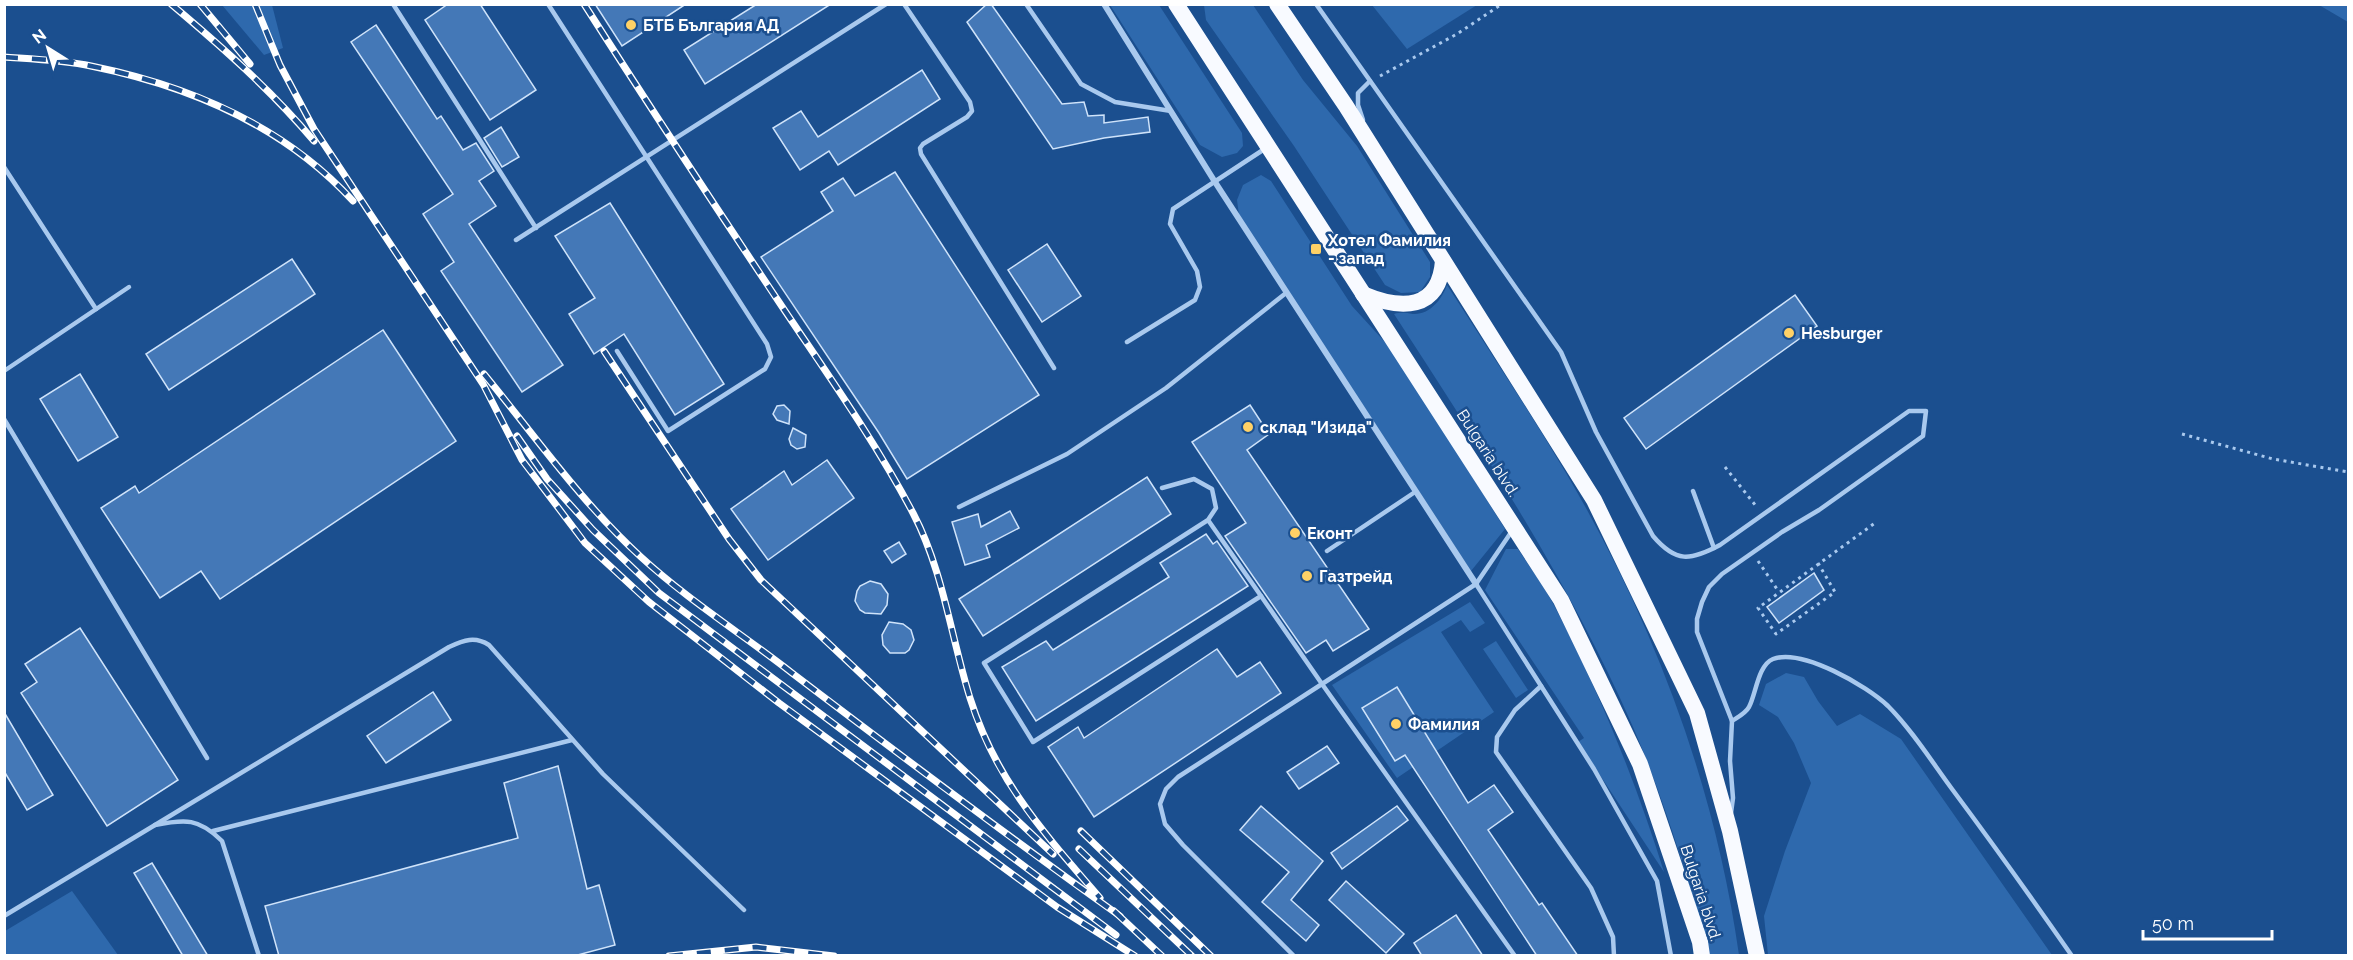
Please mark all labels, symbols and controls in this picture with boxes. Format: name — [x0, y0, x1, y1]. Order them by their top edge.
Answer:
place label: БТБ България АД — [643, 16, 780, 35]
north arrow — [18, 18, 78, 78]
marker: БТБ България АД — [624, 18, 638, 32]
text: N — [29, 25, 50, 48]
place label: Хотел Фамилия - запад — [1327, 231, 1451, 268]
marker: Хотел Фамилия - запад — [1309, 242, 1323, 256]
place label: Hesburger — [1801, 324, 1882, 343]
marker: Hesburger — [1782, 326, 1796, 340]
street label: Bulgaria blvd. — [1453, 406, 1523, 500]
place label: склад "Изида" — [1260, 418, 1372, 437]
marker: склад "Изида" — [1241, 420, 1255, 434]
place label: Еконт — [1307, 524, 1353, 543]
marker: Еконт — [1288, 526, 1302, 540]
place label: Газтрейд — [1319, 567, 1392, 586]
marker: Газтрейд — [1300, 569, 1314, 583]
place label: Фамилия — [1408, 715, 1480, 734]
marker: Фамилия — [1389, 717, 1403, 731]
street label: Bulgaria blvd. — [1676, 842, 1726, 944]
scale bar — [2143, 903, 2272, 941]
text: 50 m — [2152, 913, 2194, 934]

